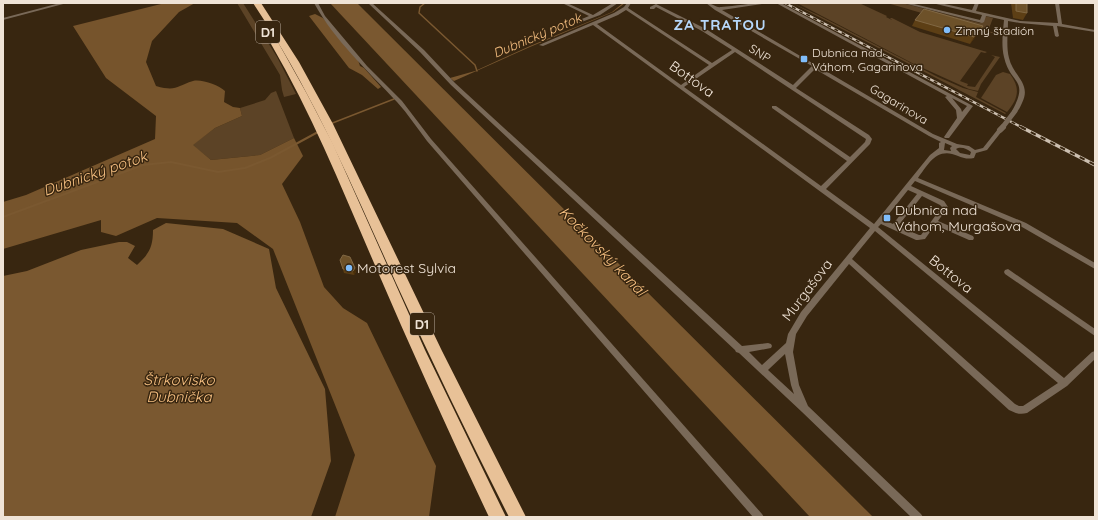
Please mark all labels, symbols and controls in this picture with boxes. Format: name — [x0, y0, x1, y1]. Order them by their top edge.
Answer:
water label: Dubnický potok — [490, 9, 585, 61]
district label: ZA TRAŤOU — [673, 15, 767, 34]
road number: D1 — [256, 21, 280, 43]
place label: Zimný štadión — [955, 23, 1034, 38]
marker: Zimný štadión — [942, 25, 952, 35]
street label: SNP — [746, 41, 774, 65]
place label: Dubnica nad Váhom, Gagarinova — [812, 45, 923, 74]
marker: Dubnica nad Váhom, Gagarinova — [799, 54, 809, 64]
street label: Bottova — [666, 57, 718, 101]
street label: Gagarinova — [867, 81, 931, 127]
water label: Dubnický potok — [40, 146, 151, 200]
place label: Dubnica nad Váhom, Murgašova — [895, 201, 1021, 235]
water label: Kočkovský kanál — [555, 202, 652, 301]
marker: Dubnica nad Váhom, Murgašova — [882, 213, 892, 223]
street label: Bottova — [925, 251, 977, 297]
street label: Murgašova — [778, 256, 836, 324]
place label: Motorest Sylvia — [357, 259, 456, 277]
marker: Motorest Sylvia — [344, 263, 354, 273]
road number: D1 — [410, 313, 434, 335]
water label: Štrkovisko Dubnička — [144, 370, 215, 406]

